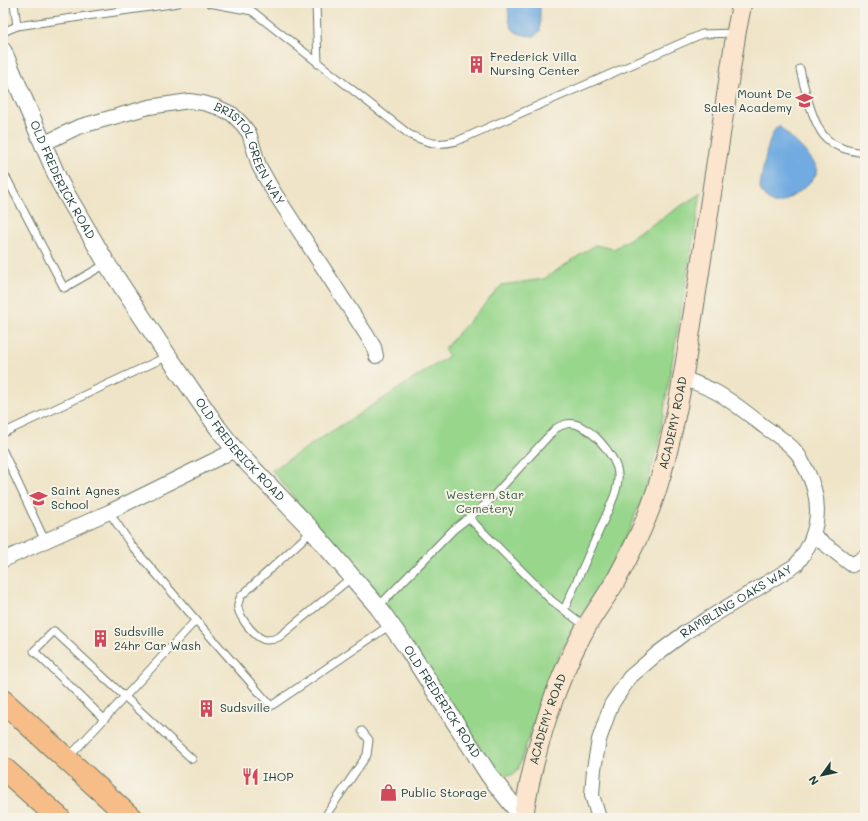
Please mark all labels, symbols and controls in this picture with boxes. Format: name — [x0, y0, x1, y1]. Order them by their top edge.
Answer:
place label: Frederick Villa Nursing Center — [490, 48, 580, 78]
building icon: Frederick Villa Nursing Center — [467, 54, 487, 74]
place label: Mount De Sales Academy — [704, 85, 792, 115]
school or university icon: Mount De Sales Academy — [795, 91, 815, 111]
street label: BRISTOL GREEN WAY — [212, 98, 289, 208]
street label: OLD FREDERICK ROAD — [27, 118, 100, 242]
street label: ACADEMY ROAD — [654, 375, 690, 471]
street label: OLD FREDERICK ROAD — [192, 394, 289, 504]
place label: Saint Agnes School — [51, 482, 120, 512]
park label: Western Star Cemetery — [446, 486, 524, 516]
school or university icon: Saint Agnes School — [28, 488, 48, 508]
street label: RAMBLING OAKS WAY — [676, 560, 795, 641]
place label: Sudsville 24hr Car Wash — [114, 623, 201, 653]
building icon: Sudsville 24hr Car Wash — [91, 629, 111, 649]
street label: OLD FREDERICK ROAD — [401, 642, 485, 761]
street label: ACADEMY ROAD — [525, 671, 569, 766]
building icon: Sudsville — [197, 698, 217, 718]
place label: Sudsville — [220, 699, 270, 715]
north arrow — [802, 755, 842, 795]
restaurant icon: IHOP — [240, 767, 260, 787]
place label: IHOP — [263, 768, 294, 784]
text: N — [805, 773, 822, 788]
shop icon: Public Storage — [378, 783, 398, 803]
place label: Public Storage — [401, 784, 487, 800]

